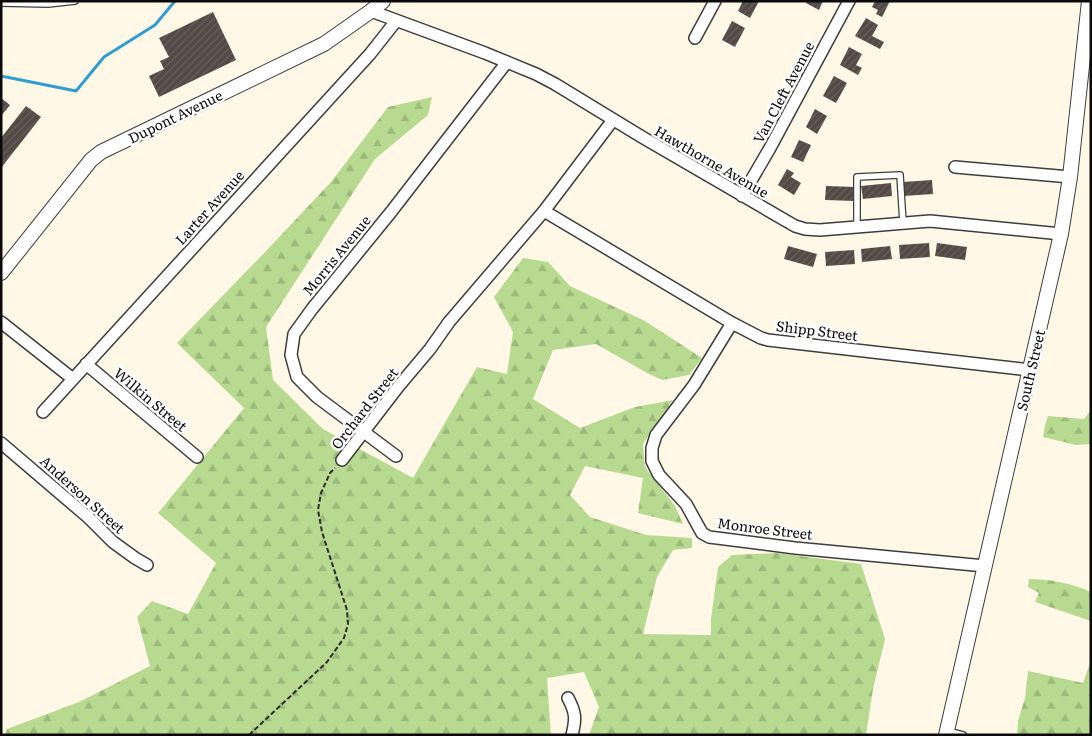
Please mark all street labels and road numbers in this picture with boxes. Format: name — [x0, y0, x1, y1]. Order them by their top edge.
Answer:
street label: Van Cleft Avenue — [748, 38, 818, 146]
street label: Dupont Avenue — [124, 84, 226, 148]
street label: Hawthorne Avenue — [651, 120, 773, 202]
street label: Larter Avenue — [170, 165, 248, 249]
street label: Morris Avenue — [297, 211, 375, 299]
street label: Shipp Street — [775, 315, 859, 345]
street label: South Street — [1011, 327, 1049, 413]
street label: Wilkin Street — [110, 363, 192, 436]
street label: Orchard Street — [326, 363, 402, 453]
street label: Anderson Street — [36, 450, 130, 538]
street label: Monroe Street — [716, 512, 814, 544]

